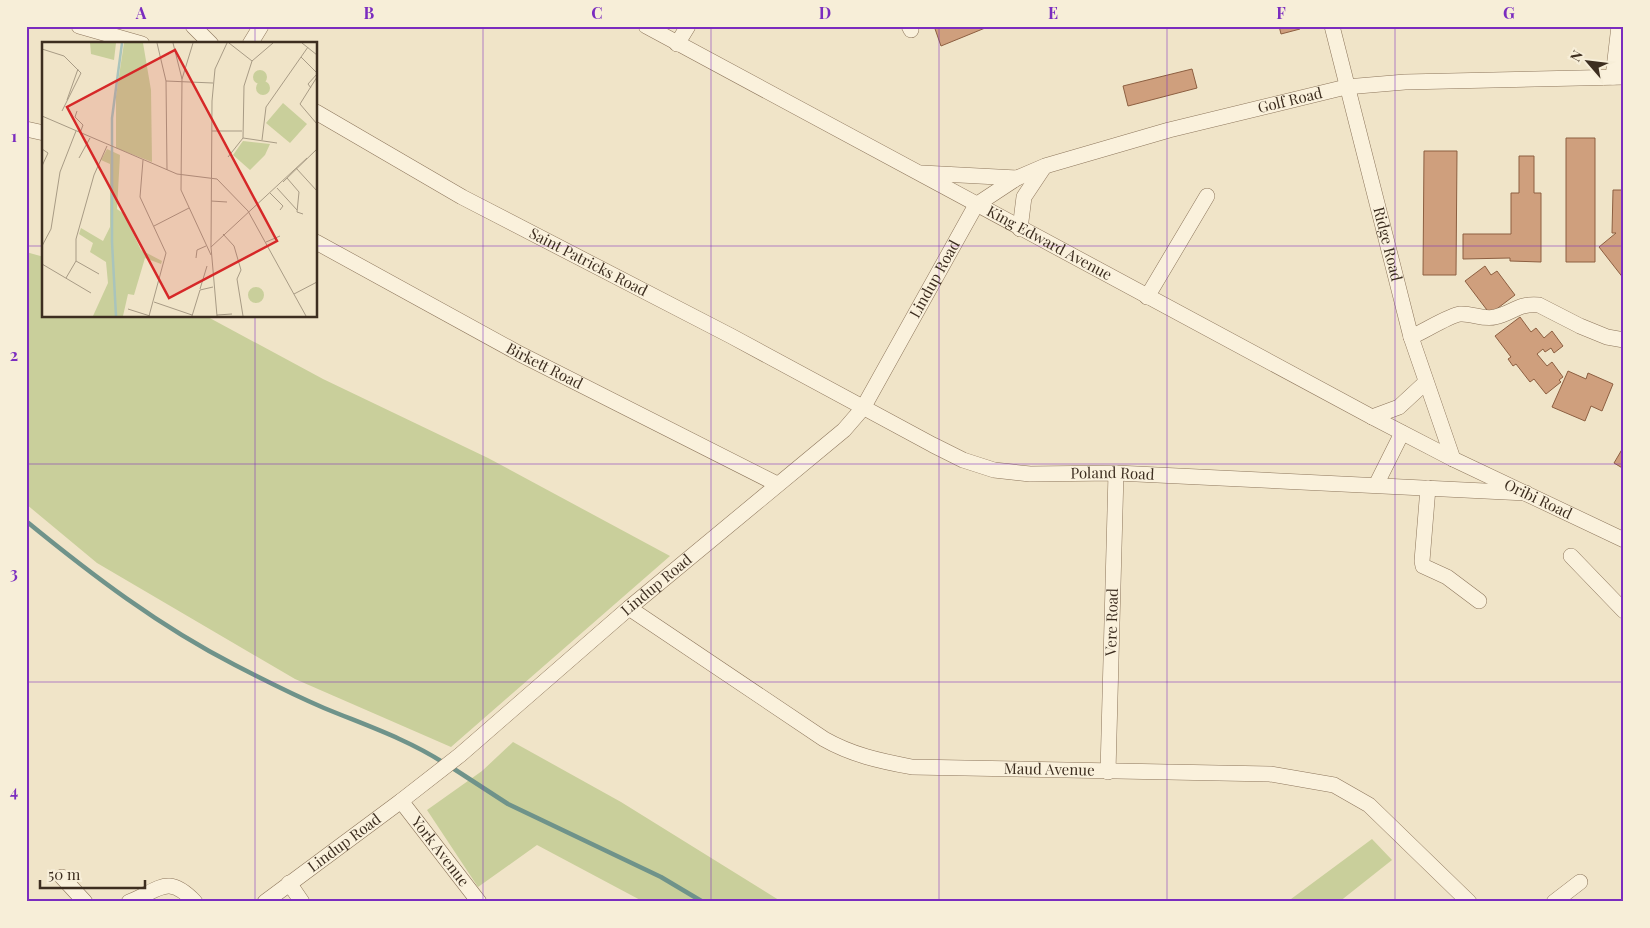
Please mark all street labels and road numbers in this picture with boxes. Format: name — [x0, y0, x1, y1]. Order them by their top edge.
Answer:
street label: Golf Road — [1255, 82, 1324, 117]
street label: King Edward Avenue — [984, 200, 1116, 284]
street label: Ridge Road — [1369, 204, 1408, 283]
street label: Saint Patricks Road — [526, 222, 651, 300]
street label: Lindup Road — [904, 236, 964, 321]
street label: Birkett Road — [503, 337, 587, 393]
street label: Poland Road — [1070, 462, 1155, 484]
street label: Oribi Road — [1501, 474, 1576, 523]
street label: Lindup Road — [616, 549, 696, 620]
street label: Vere Road — [1100, 587, 1122, 657]
street label: Maud Avenue — [1004, 758, 1095, 780]
street label: Lindup Road — [303, 808, 385, 876]
street label: York Avenue — [407, 811, 474, 890]

